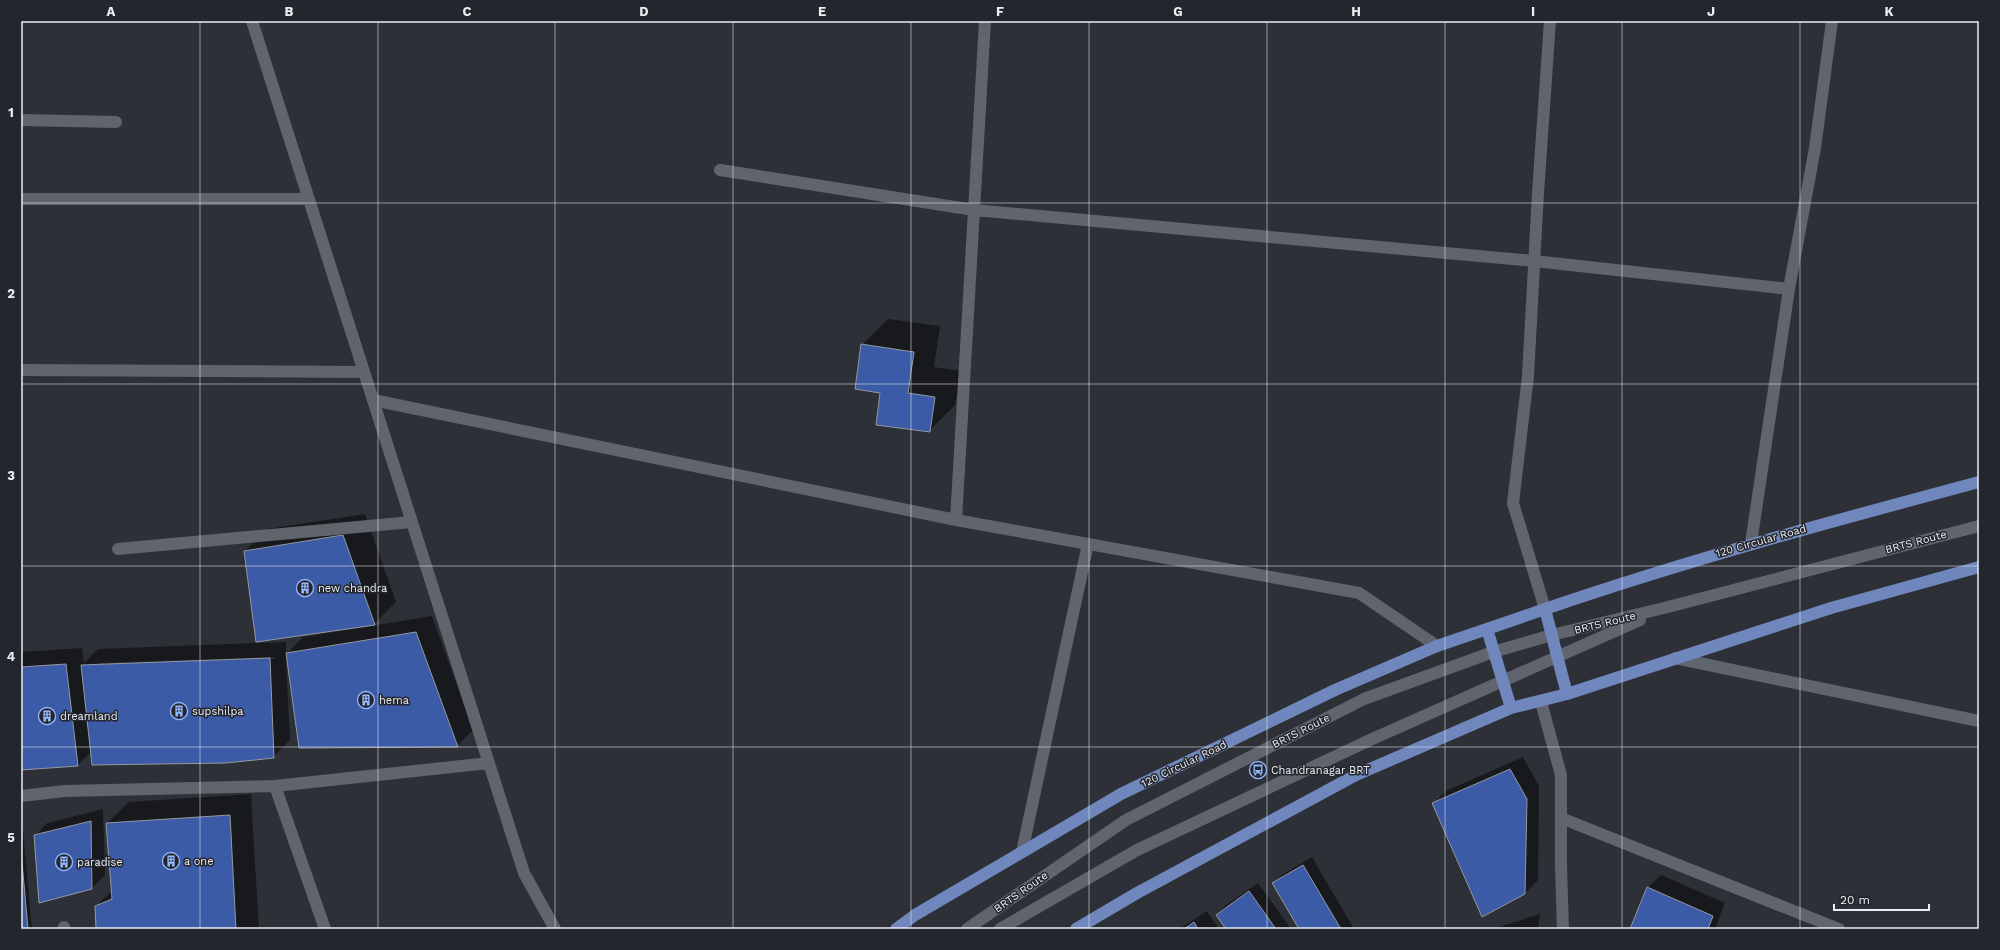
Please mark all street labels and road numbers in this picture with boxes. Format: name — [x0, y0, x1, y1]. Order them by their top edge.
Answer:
street label: 120 Circular Road — [1714, 522, 1808, 560]
street label: BRTS Route — [1884, 528, 1948, 556]
street label: BRTS Route — [1573, 609, 1637, 637]
street label: BRTS Route — [1270, 711, 1332, 751]
street label: 120 Circular Road — [1139, 738, 1229, 790]
street label: BRTS Route — [992, 869, 1050, 915]

